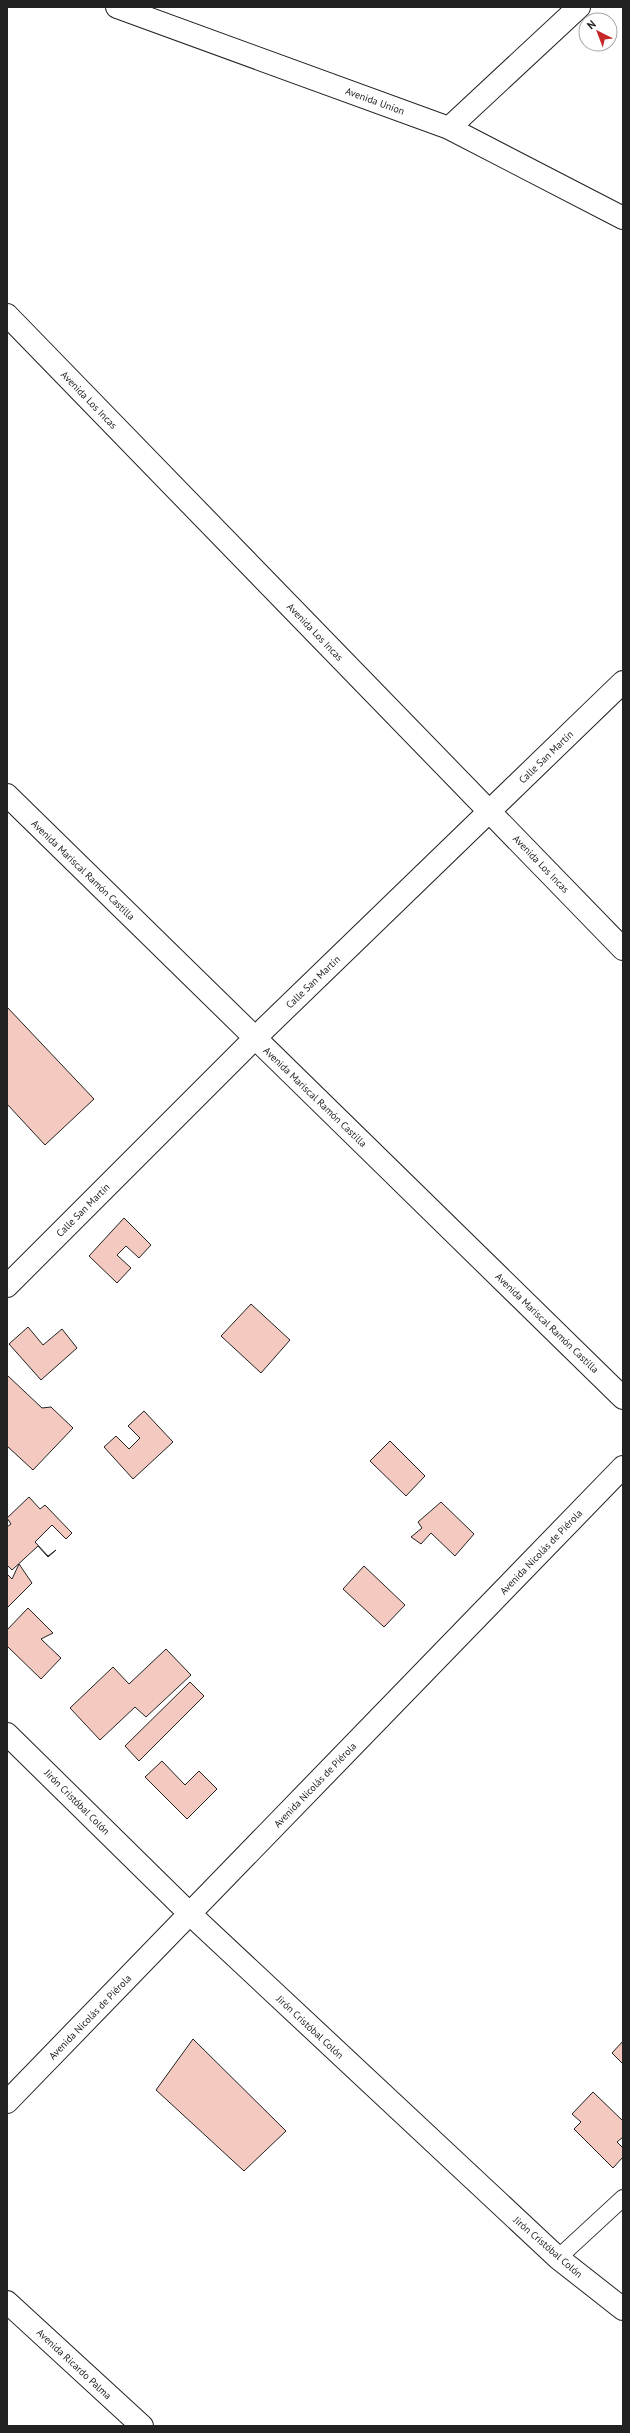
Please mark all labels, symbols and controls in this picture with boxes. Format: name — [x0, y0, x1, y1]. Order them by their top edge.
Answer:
north arrow — [578, 12, 618, 52]
text: N — [584, 17, 599, 32]
street label: Avenida Uníon — [344, 84, 406, 118]
street label: Avenida Los Incas — [58, 368, 120, 432]
street label: Avenida Los Incas — [284, 600, 346, 664]
street label: Calle San Martín — [516, 728, 576, 786]
street label: Avenida Mariscal Ramón Castilla — [29, 817, 137, 923]
street label: Avenida Los Incas — [510, 832, 572, 896]
street label: Calle San Martín — [283, 953, 343, 1011]
street label: Avenida Mariscal Ramón Castilla — [261, 1044, 369, 1150]
street label: Calle San Martín — [53, 1180, 113, 1240]
street label: Avenida Mariscal Ramón Castilla — [493, 1270, 601, 1376]
street label: Avenida Nicolás de Piérola — [497, 1507, 585, 1597]
street label: Avenida Nicolás de Piérola — [271, 1740, 359, 1830]
street label: Jirón Cristóbal Colón — [41, 1766, 112, 1837]
street label: Avenida Nicolás de Piérola — [46, 1972, 134, 2062]
street label: Jirón Cristóbal Colón — [273, 1992, 346, 2062]
street label: Jirón Cristóbal Colón — [510, 2213, 585, 2281]
street label: Avenida Ricardo Palma — [34, 2326, 114, 2402]

